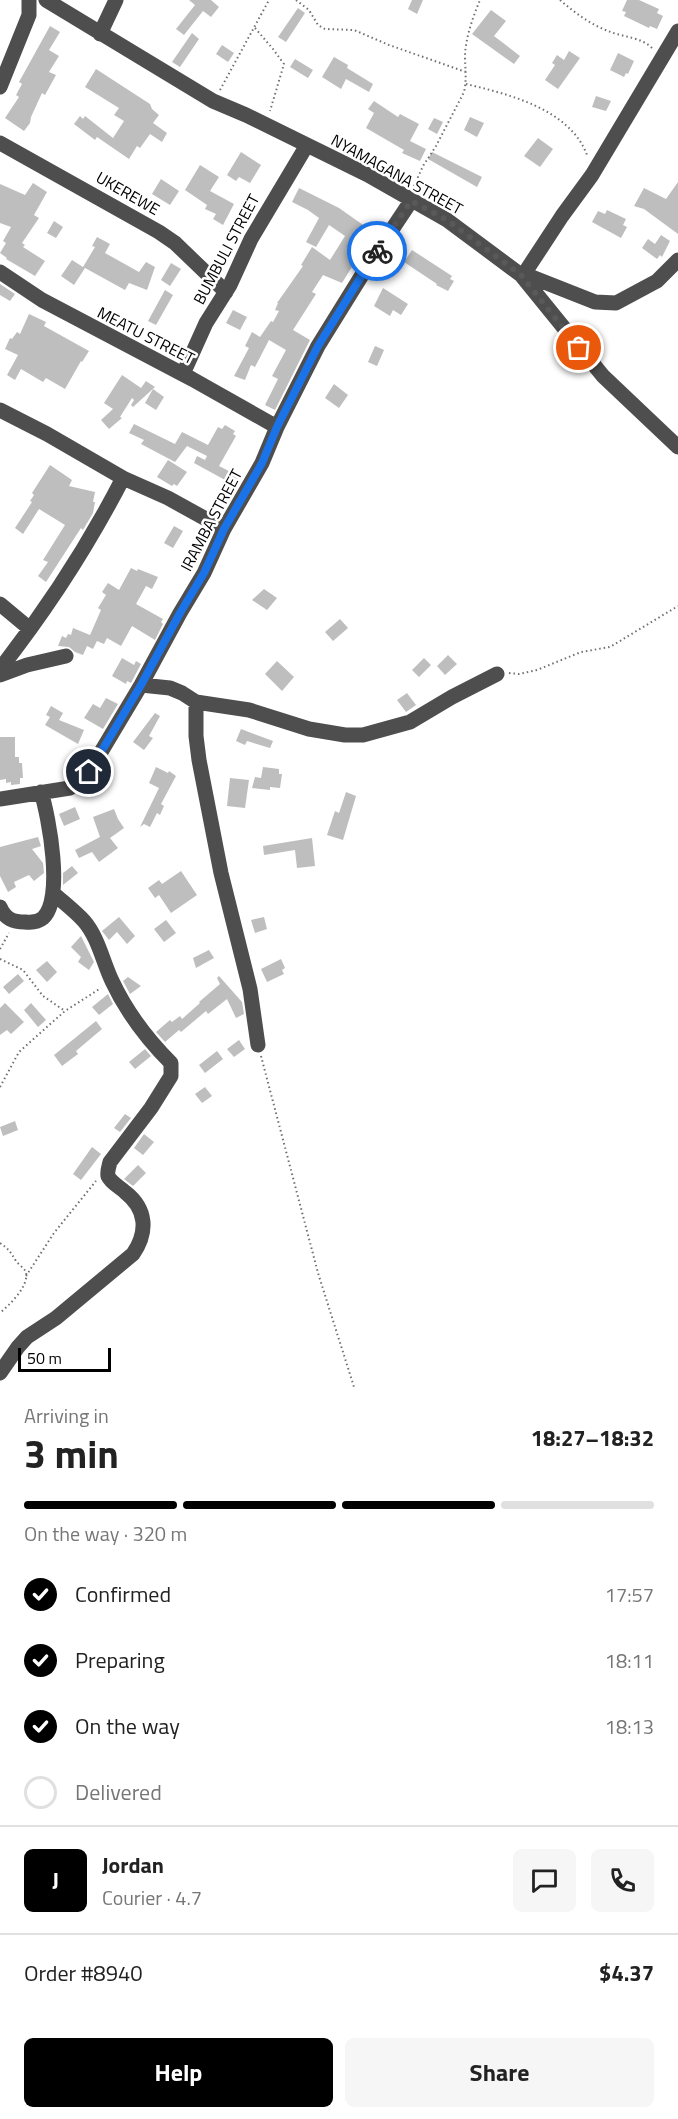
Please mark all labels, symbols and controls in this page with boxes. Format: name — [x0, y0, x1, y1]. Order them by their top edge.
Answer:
street label: NYAMAGANA STREET — [327, 128, 468, 220]
street label: UKEREWE — [92, 165, 164, 221]
street label: BUMBULI STREET — [187, 189, 265, 308]
courier — [347, 221, 407, 281]
icon: bike — [361, 235, 394, 268]
street label: MEATU STREET — [93, 300, 199, 370]
pin — [553, 322, 604, 373]
icon: bag — [562, 331, 595, 364]
street label: IRAMBA STREET — [174, 464, 248, 575]
pin — [63, 746, 114, 797]
icon: home — [72, 755, 105, 788]
scale bar — [18, 1345, 111, 1372]
text: 50 m — [27, 1346, 62, 1370]
text: Arriving in — [24, 1400, 109, 1431]
text: 18:27–18:32 — [531, 1421, 654, 1455]
text: 3 min — [24, 1424, 119, 1483]
text: On the way · 320 m — [24, 1518, 187, 1549]
text: Confirmed — [75, 1577, 171, 1611]
icon: check — [24, 1578, 57, 1611]
text: 17:57 — [605, 1579, 654, 1610]
text: Preparing — [75, 1643, 165, 1677]
icon: check — [24, 1644, 57, 1677]
text: 18:11 — [605, 1645, 654, 1676]
text: On the way — [75, 1709, 180, 1743]
icon: check — [24, 1710, 57, 1743]
text: 18:13 — [605, 1711, 654, 1742]
text: Delivered — [75, 1775, 162, 1809]
text: Jordan — [102, 1848, 164, 1882]
button: chat — [513, 1849, 576, 1912]
button: phone — [591, 1849, 654, 1912]
text: J — [52, 1863, 59, 1897]
text: Courier · 4.7 — [102, 1882, 202, 1913]
text: Order #8940 — [24, 1956, 143, 1990]
text: $4.37 — [599, 1956, 654, 1990]
button: Help — [24, 2038, 333, 2107]
button: Share — [345, 2038, 654, 2107]

